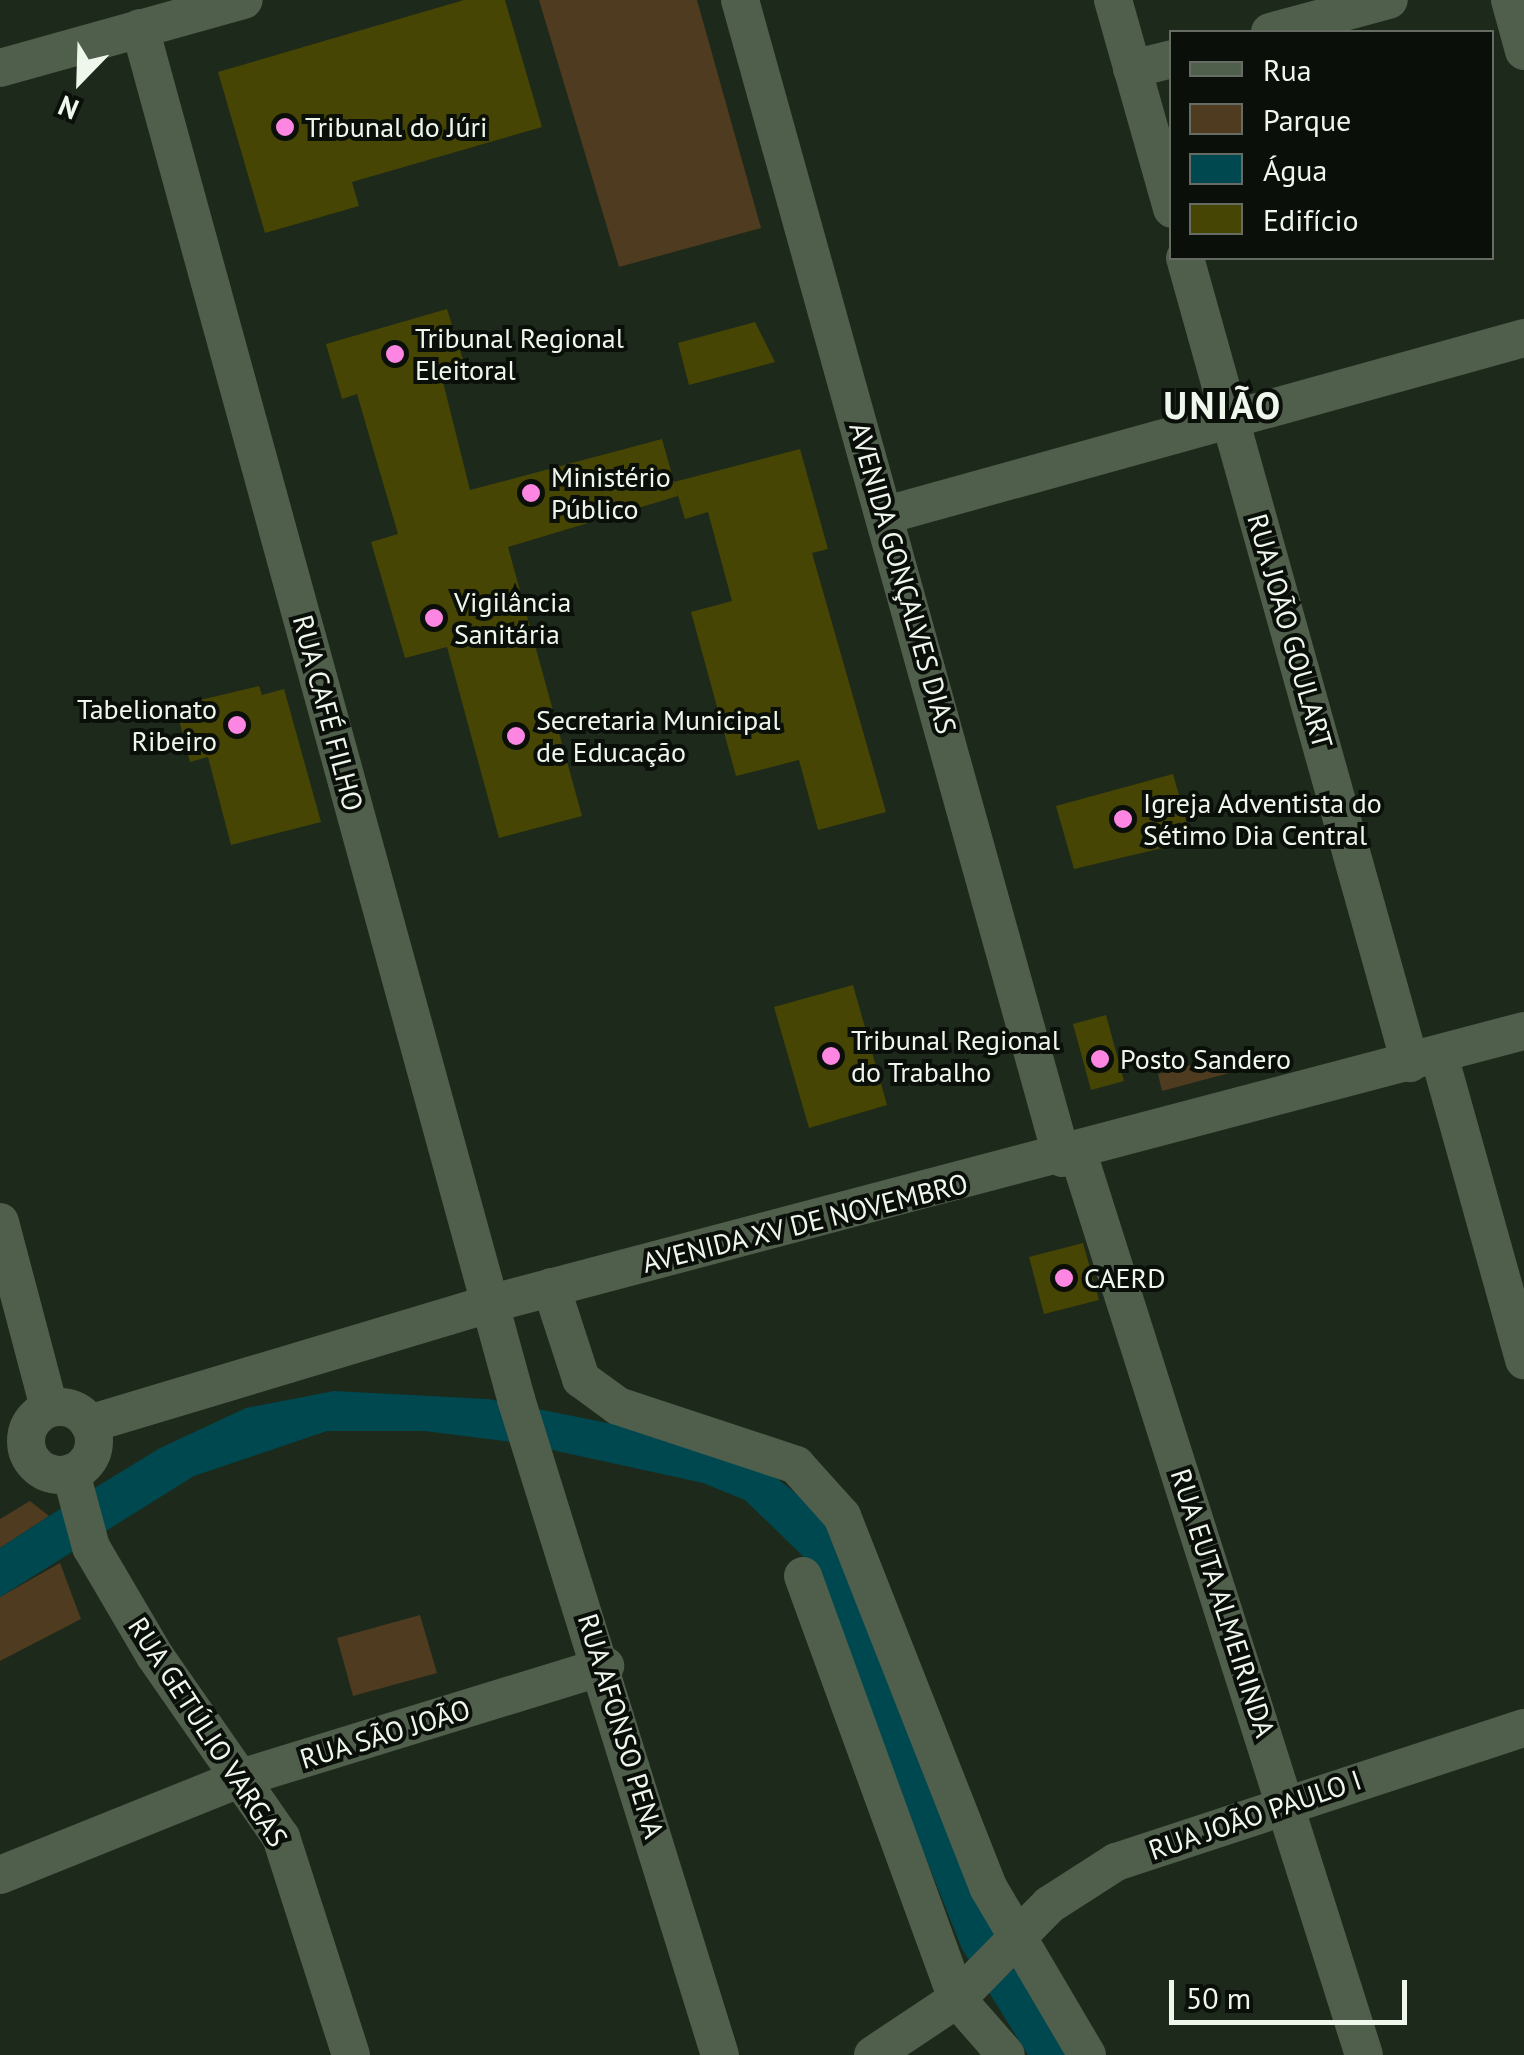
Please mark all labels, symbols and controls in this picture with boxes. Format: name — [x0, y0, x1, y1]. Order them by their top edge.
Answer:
north arrow — [30, 30, 130, 130]
legend — [1169, 30, 1494, 260]
text: Rua — [1263, 50, 1312, 89]
text: N — [52, 87, 84, 129]
text: Parque — [1263, 100, 1351, 139]
place label: Tribunal do Júri — [305, 110, 488, 144]
marker: Tribunal do Júri — [274, 116, 296, 138]
text: Água — [1263, 150, 1327, 189]
text: Edifício — [1263, 200, 1359, 239]
place label: Tribunal Regional Eleitoral — [415, 321, 624, 387]
marker: Tribunal Regional Eleitoral — [384, 343, 406, 365]
district label: UNIÃO — [1163, 382, 1283, 428]
street label: AVENIDA GONÇALVES DIAS — [842, 418, 964, 738]
place label: Ministério Público — [551, 460, 671, 526]
marker: Ministério Público — [520, 482, 542, 504]
street label: RUA JOÃO GOULART — [1240, 509, 1340, 753]
place label: Vigilância Sanitária — [454, 585, 571, 651]
marker: Vigilância Sanitária — [423, 607, 445, 629]
street label: RUA CAFÉ FILHO — [286, 611, 370, 815]
place label: Tabelionato Ribeiro — [77, 692, 217, 758]
place label: Secretaria Municipal de Educação — [536, 703, 780, 769]
marker: Tabelionato Ribeiro — [226, 714, 248, 736]
marker: Secretaria Municipal de Educação — [505, 725, 527, 747]
place label: Igreja Adventista do Sétimo Dia Central — [1143, 786, 1383, 852]
marker: Igreja Adventista do Sétimo Dia Central — [1112, 808, 1134, 830]
place label: Tribunal Regional do Trabalho — [851, 1023, 1060, 1089]
place label: Posto Sandero — [1120, 1042, 1291, 1076]
marker: Tribunal Regional do Trabalho — [820, 1045, 842, 1067]
marker: Posto Sandero — [1089, 1048, 1111, 1070]
street label: AVENIDA XV DE NOVEMBRO — [637, 1166, 973, 1280]
place label: CAERD — [1084, 1261, 1166, 1295]
marker: CAERD — [1053, 1267, 1075, 1289]
street label: RUA EUTA ALMEIRINDA — [1163, 1463, 1283, 1743]
street label: RUA AFONSO PENA — [571, 1609, 671, 1843]
street label: RUA GETÚLIO VARGAS — [121, 1610, 295, 1854]
street label: RUA SÃO JOÃO — [295, 1692, 475, 1776]
street label: RUA JOÃO PAULO I — [1144, 1763, 1366, 1867]
scale bar — [1174, 1960, 1412, 2022]
text: 50 m — [1186, 1978, 1251, 2017]

